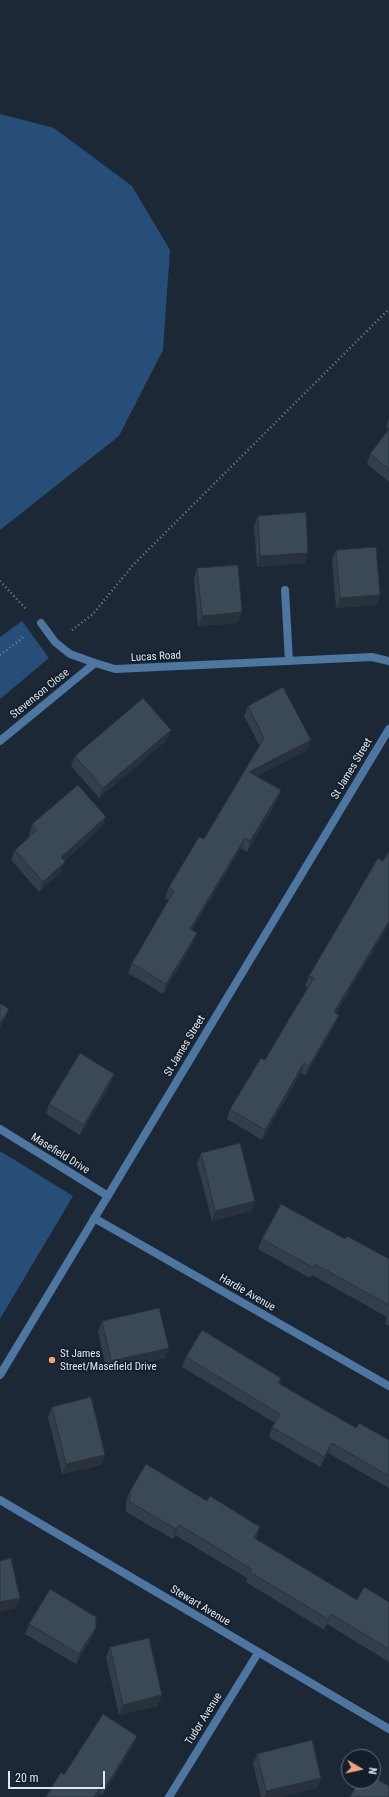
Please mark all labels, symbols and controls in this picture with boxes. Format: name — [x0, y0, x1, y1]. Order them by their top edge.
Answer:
street label: Lucas Road — [131, 649, 181, 665]
street label: Stevenson Close — [8, 666, 72, 722]
street label: St James Street — [329, 736, 375, 802]
street label: St James Street — [162, 1013, 208, 1079]
street label: Masefield Drive — [28, 1131, 92, 1177]
street label: Hardie Avenue — [217, 1272, 277, 1314]
place label: St James Street/Masefield Drive — [60, 1347, 157, 1373]
marker: St James Street/Masefield Drive — [47, 1355, 57, 1365]
street label: Stewart Avenue — [168, 1583, 232, 1629]
street label: Tudor Avenue — [183, 1690, 225, 1748]
north arrow — [341, 1749, 381, 1789]
scale bar — [10, 1763, 107, 1789]
text: N — [365, 1766, 379, 1775]
text: 20 m — [15, 1771, 39, 1785]

